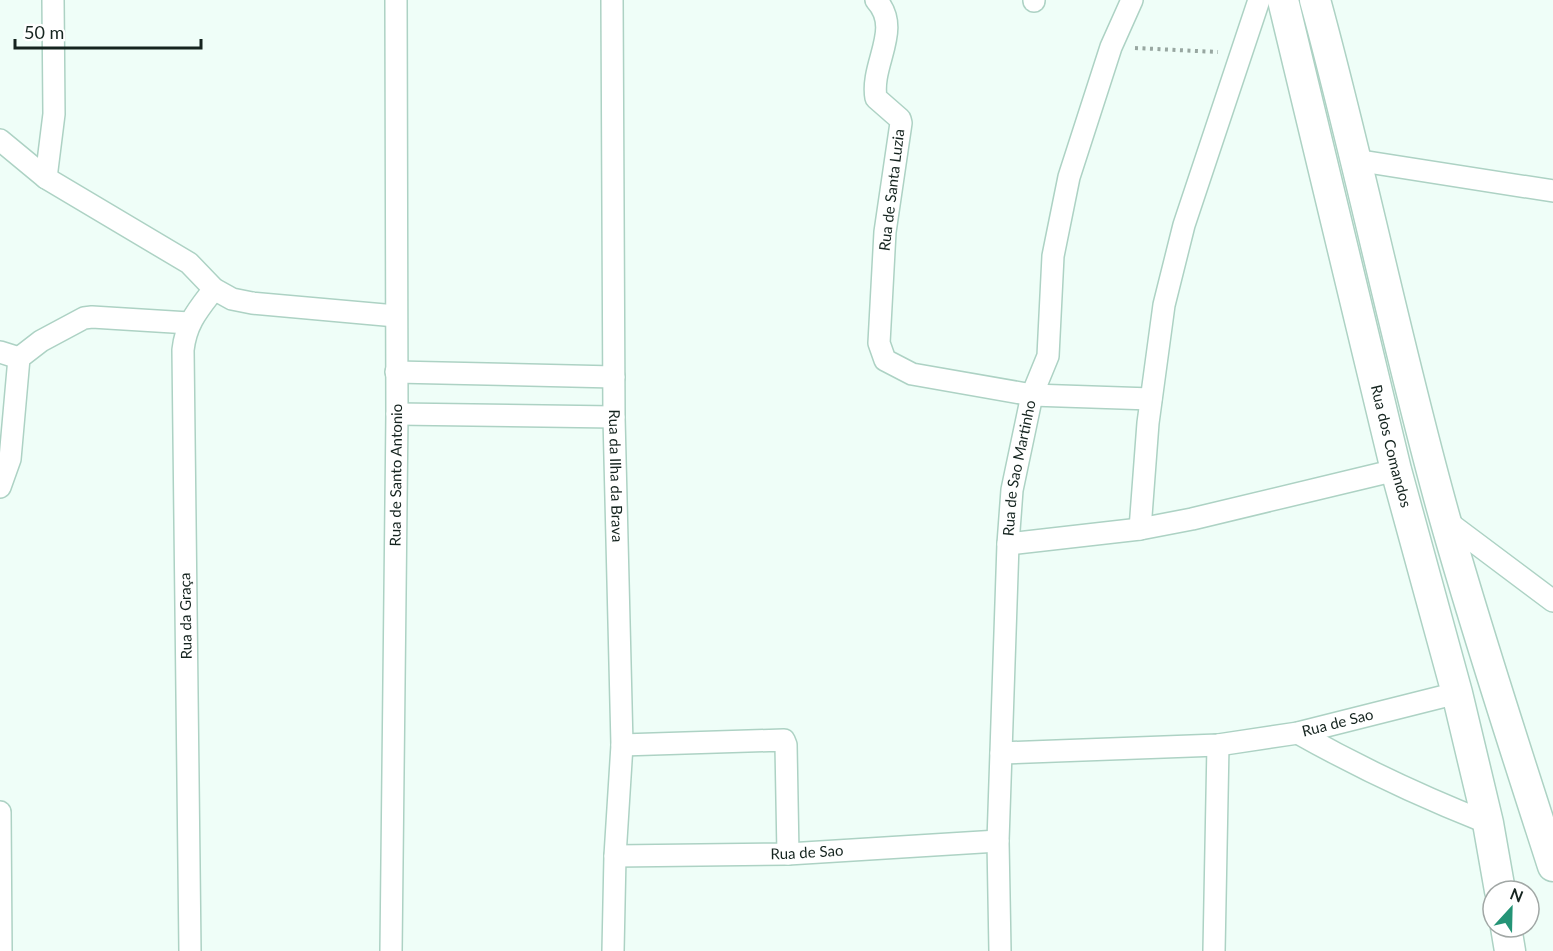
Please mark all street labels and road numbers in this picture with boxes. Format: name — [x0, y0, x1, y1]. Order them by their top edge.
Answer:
street label: Rua de Santa Luzia — [875, 128, 907, 252]
street label: Rua dos Comandos — [1368, 383, 1416, 509]
street label: Rua de Sao Martinho — [999, 398, 1039, 537]
street label: Rua de Santo Antonio — [386, 404, 405, 546]
street label: Rua da Ilha da Brava — [606, 410, 627, 543]
street label: Rua da Graça — [175, 573, 195, 660]
street label: Rua de Sao — [1300, 704, 1375, 740]
street label: Rua de Sao — [770, 841, 844, 862]

